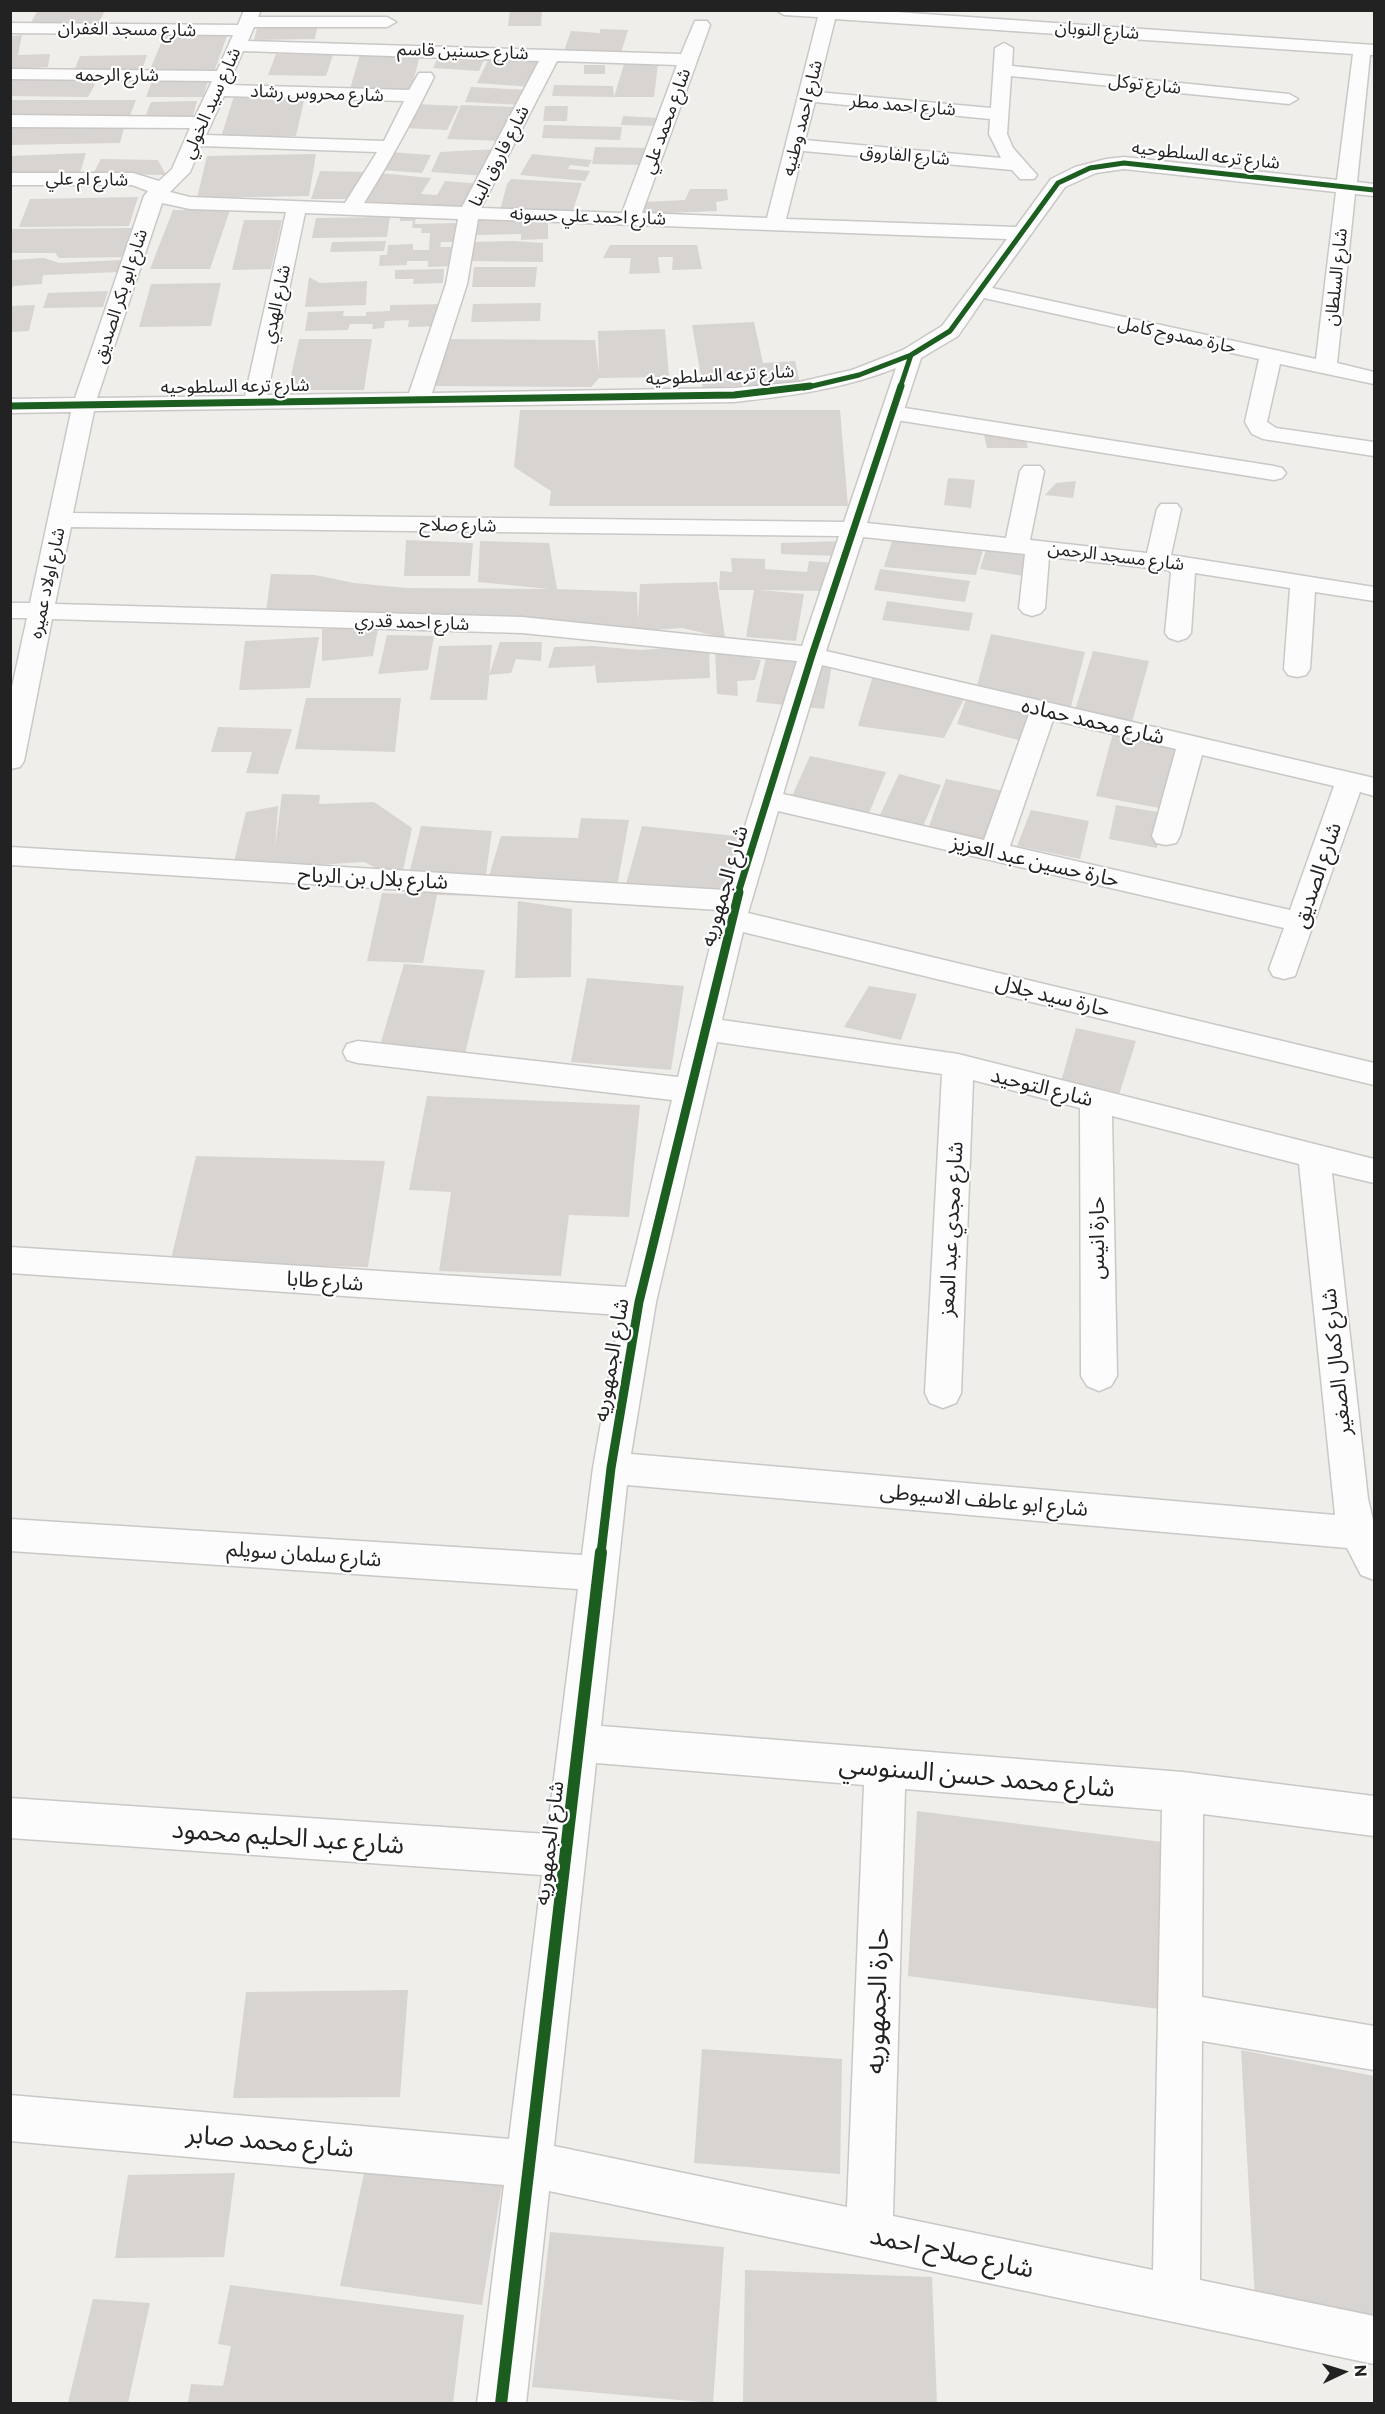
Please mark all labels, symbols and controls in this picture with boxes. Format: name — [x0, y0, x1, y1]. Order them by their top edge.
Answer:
street label: شارع النوبان — [1054, 16, 1140, 44]
street label: شارع مسجد الغفران — [58, 17, 196, 41]
street label: شارع حسنين قاسم — [397, 38, 529, 64]
street label: شارع سيد الخولي — [177, 44, 245, 162]
street label: شارع احمد وطنيه — [777, 58, 827, 178]
street label: شارع الرحمه — [75, 64, 159, 86]
street label: شارع محمد علي — [637, 65, 695, 177]
street label: شارع توكل — [1108, 69, 1182, 99]
street label: شارع محروس رشاد — [250, 80, 384, 106]
street label: شارع احمد مطر — [849, 90, 957, 120]
street label: شارع فاروق البنا — [464, 102, 534, 210]
street label: شارع ترعه السلطوحيه — [1131, 136, 1281, 174]
street label: شارع الفاروق — [859, 140, 951, 170]
street label: شارع ام علي — [45, 167, 129, 191]
street label: شارع احمد علي حسونه — [510, 202, 666, 230]
street label: شارع ابو بكر الصديق — [88, 226, 152, 366]
street label: شارع السلطان — [1320, 227, 1352, 327]
street label: شارع الهدي — [257, 263, 295, 345]
street label: حارة ممدوح كامل — [1116, 312, 1238, 358]
street label: شارع ترعه السلطوحيه — [645, 360, 795, 390]
street label: شارع ترعه السلطوحيه — [160, 374, 310, 398]
street label: شارع صلاح — [419, 514, 497, 536]
street label: شارع اولاد عميره — [25, 525, 69, 641]
street label: شارع مسجد الرحمن — [1047, 537, 1185, 575]
street label: شارع احمد قدري — [354, 609, 470, 635]
street label: شارع محمد حماده — [1019, 692, 1167, 750]
street label: شارع الصديق — [1287, 819, 1347, 931]
street label: شارع الجمهوريه — [695, 822, 753, 950]
street label: حارة حسين عبد العزيز — [948, 829, 1122, 893]
street label: شارع بلال بن الرباح — [297, 861, 449, 895]
street label: حارة سيد جلال — [993, 970, 1113, 1022]
street label: شارع التوحيد — [988, 1062, 1096, 1112]
street label: شارع مجدي عبد المعز — [934, 1141, 968, 1317]
street label: حارة انيس — [1084, 1196, 1110, 1280]
street label: شارع طابا — [286, 1266, 364, 1296]
street label: شارع كمال الصغير — [1316, 1287, 1356, 1437]
street label: شارع الجمهوريه — [588, 1296, 634, 1424]
street label: شارع ابو عاطف الاسيوطى — [879, 1478, 1089, 1522]
street label: شارع سلمان سويلم — [226, 1536, 382, 1572]
street label: شارع محمد حسن السنوسي — [838, 1748, 1116, 1804]
street label: شارع الجمهوريه — [529, 1779, 569, 1907]
street label: شارع عبد الحليم محمود — [171, 1813, 405, 1861]
street label: حارة الجمهوريه — [859, 1927, 895, 2075]
street label: شارع محمد صابر — [185, 2118, 355, 2164]
street label: شارع صلاح احمد — [867, 2219, 1037, 2285]
north arrow — [1313, 2342, 1373, 2402]
text: N — [1352, 2364, 1371, 2377]

